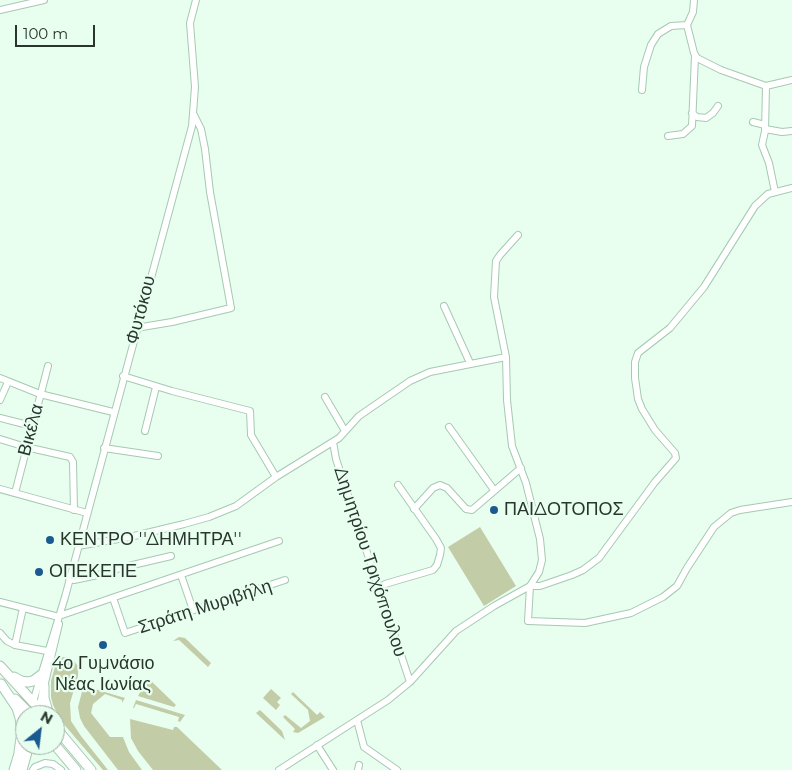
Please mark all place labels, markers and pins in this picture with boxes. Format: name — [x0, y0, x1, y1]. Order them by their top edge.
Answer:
place label: ΠΑΙΔΟΤΟΠΟΣ — [504, 499, 624, 521]
marker: ΠΑΙΔΟΤΟΠΟΣ — [488, 504, 500, 516]
place label: ΚΕΝΤΡΟ ''ΔΗΜΗΤΡΑ'' — [60, 529, 242, 551]
marker: ΚΕΝΤΡΟ ''ΔΗΜΗΤΡΑ'' — [44, 534, 56, 546]
place label: ΟΠΕΚΕΠΕ — [49, 561, 137, 583]
marker: ΟΠΕΚΕΠΕ — [33, 566, 45, 578]
marker: 4ο Γυμνάσιο Νέας Ιωνίας — [97, 639, 109, 651]
place label: 4ο Γυμνάσιο Νέας Ιωνίας — [51, 653, 155, 696]

